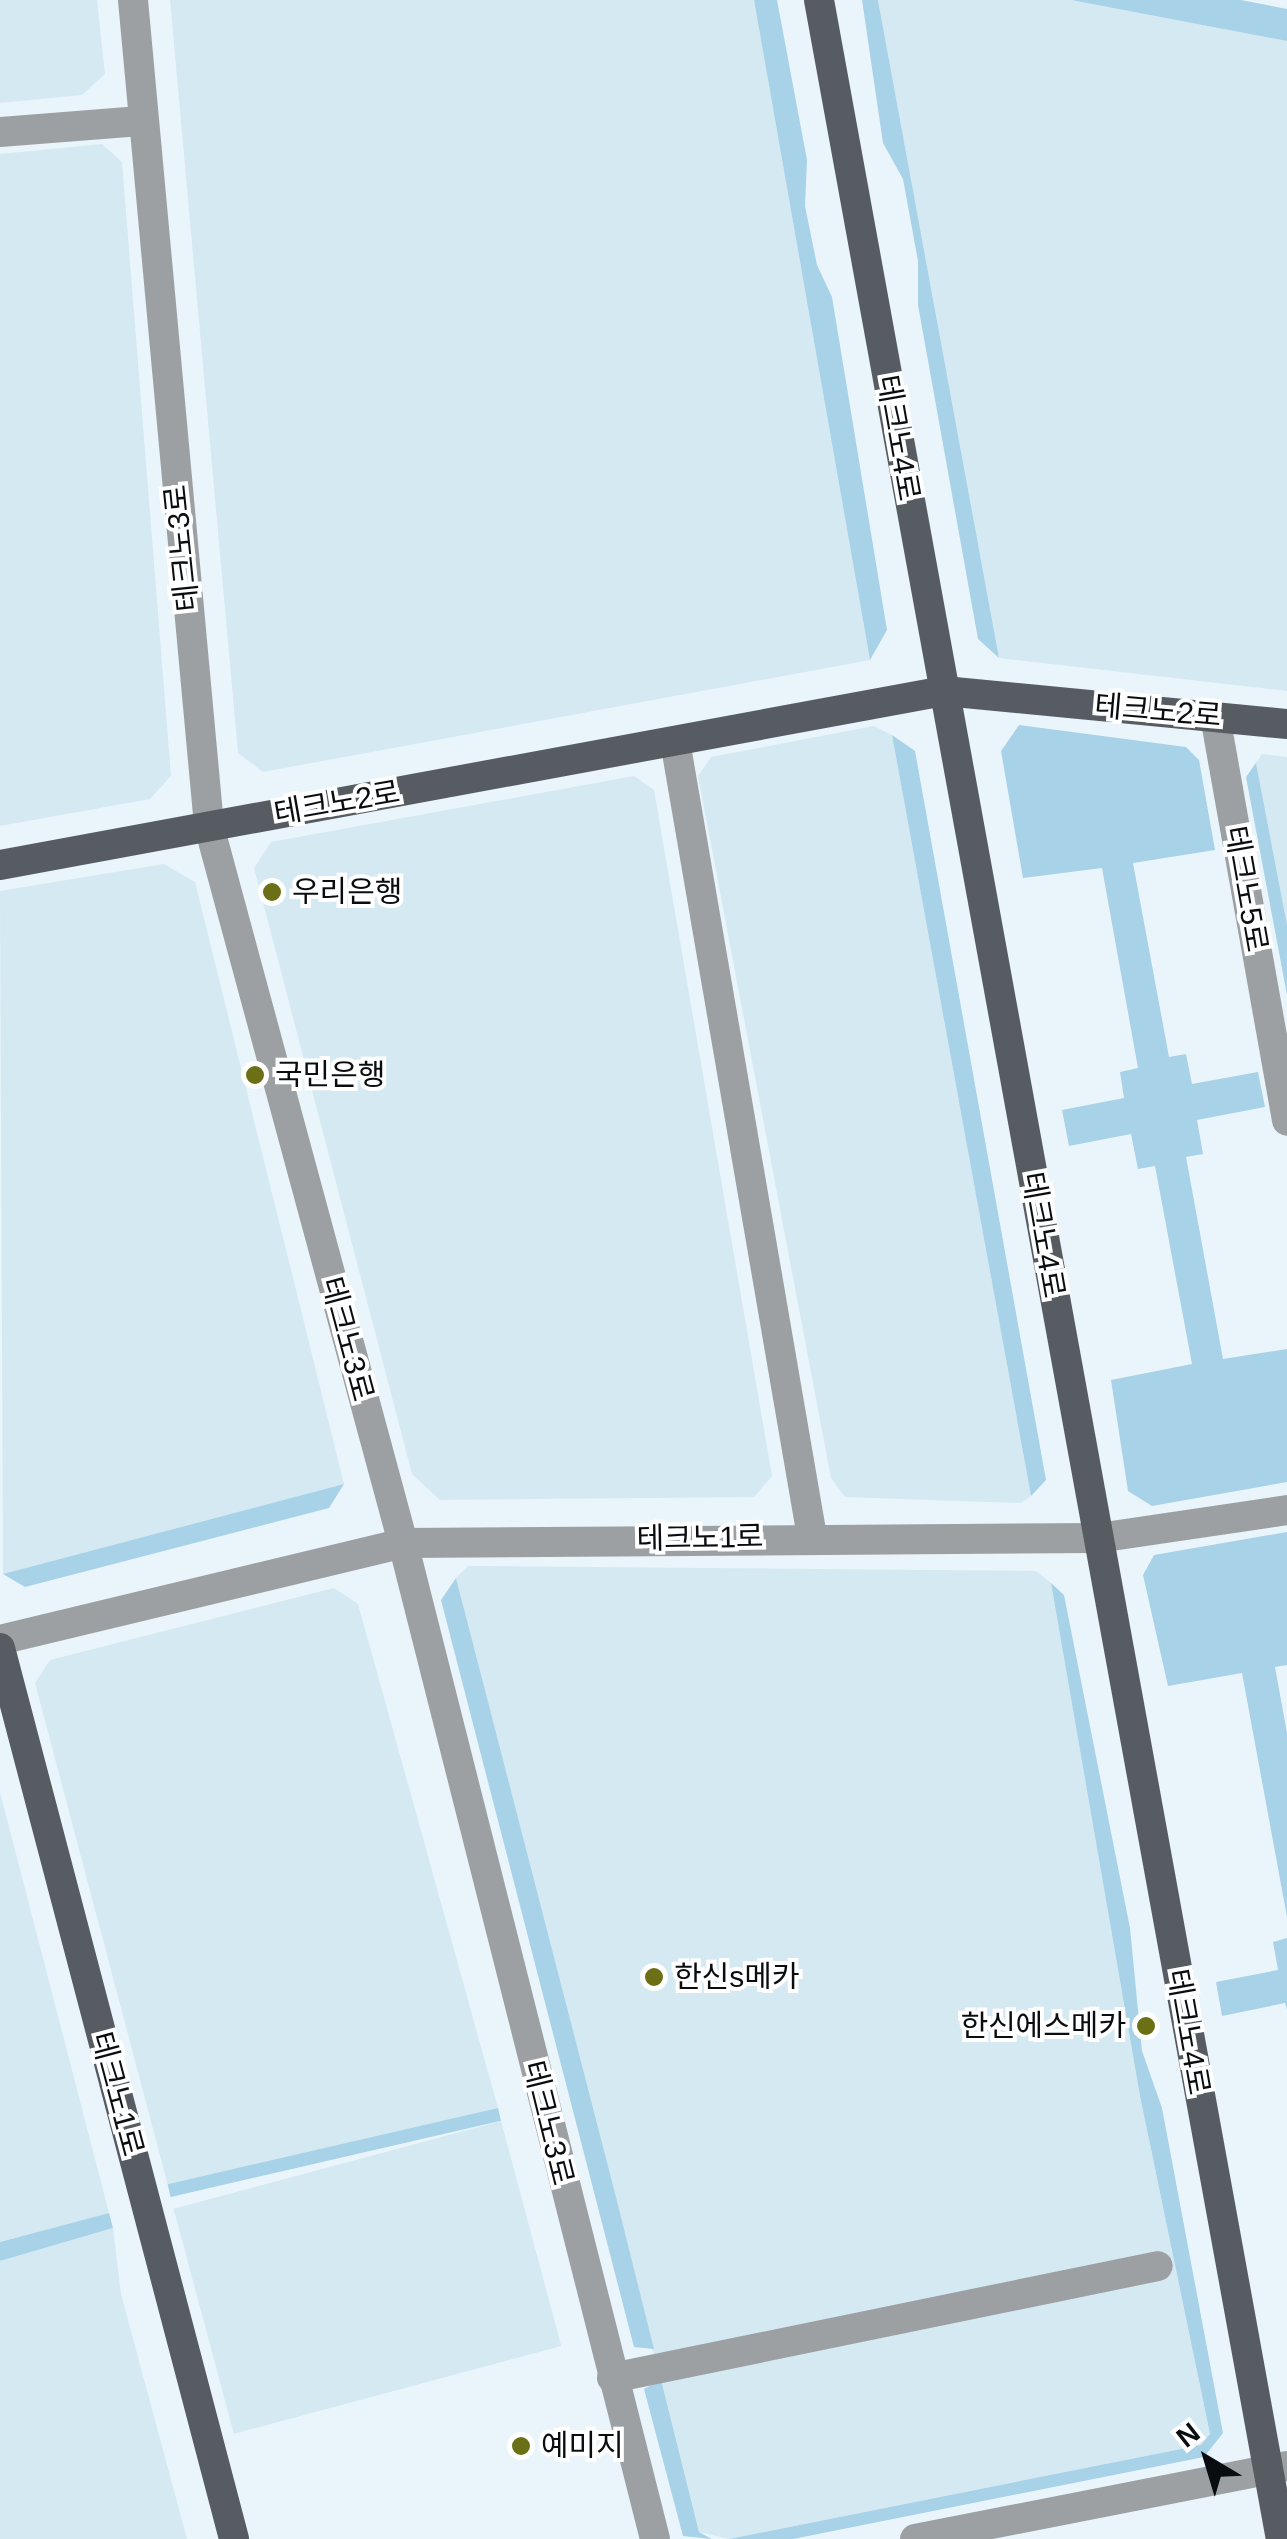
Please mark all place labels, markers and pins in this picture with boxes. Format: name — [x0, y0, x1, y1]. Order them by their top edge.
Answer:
place label: 우리은행 — [292, 874, 402, 910]
marker: 우리은행 — [261, 881, 283, 903]
place label: 국민은행 — [275, 1057, 385, 1093]
marker: 국민은행 — [244, 1064, 266, 1086]
place label: 한신s메카 — [674, 1959, 799, 1995]
marker: 한신s메카 — [643, 1966, 665, 1988]
place label: 한신에스메카 — [960, 2008, 1126, 2044]
marker: 한신에스메카 — [1135, 2015, 1157, 2037]
place label: 예미지 — [541, 2428, 624, 2464]
marker: 예미지 — [510, 2435, 532, 2457]

